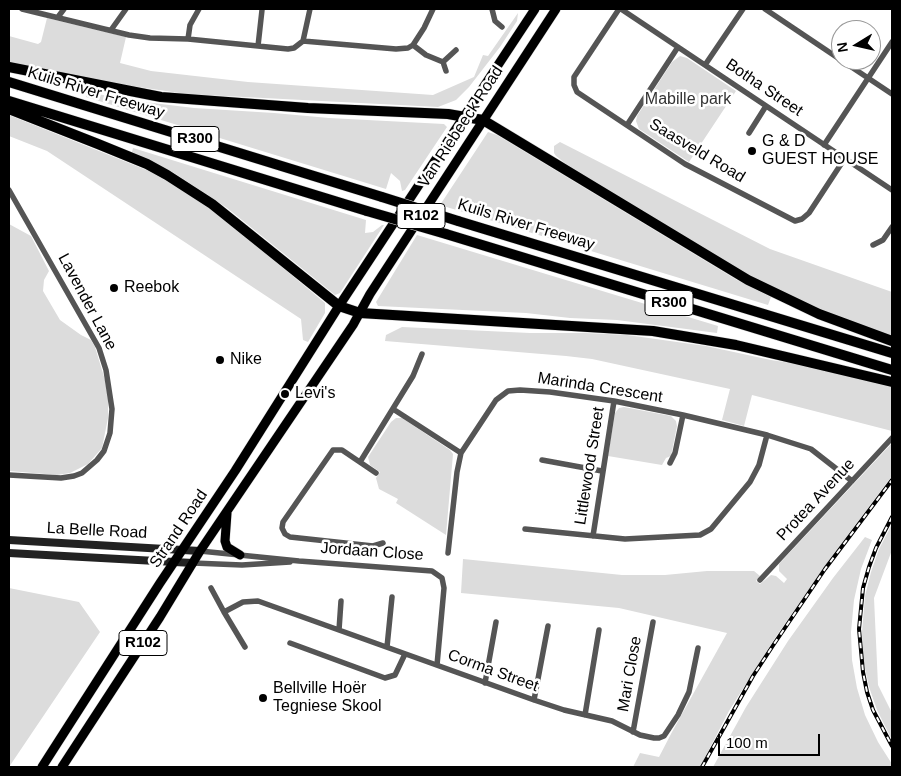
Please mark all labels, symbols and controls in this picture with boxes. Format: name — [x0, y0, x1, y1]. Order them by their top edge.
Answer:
north arrow — [831, 20, 881, 70]
text: N — [833, 41, 851, 53]
street label: Botha Street — [722, 55, 806, 121]
street label: Kuils River Freeway — [25, 63, 167, 123]
street label: Van Riebeeck Road — [415, 63, 507, 191]
park label: Mabille park — [645, 90, 731, 110]
street label: Saasveld Road — [646, 115, 748, 187]
road number: R300 — [171, 126, 219, 152]
place label: G & D GUEST HOUSE — [762, 132, 878, 170]
marker: G & D GUEST HOUSE — [746, 145, 758, 157]
street label: Kuils River Freeway — [455, 195, 597, 255]
road number: R102 — [397, 204, 445, 228]
street label: Lavender Lane — [53, 250, 121, 354]
place label: Reebok — [124, 278, 179, 298]
marker: Reebok — [108, 282, 120, 294]
road number: R300 — [645, 290, 693, 316]
place label: Nike — [230, 350, 262, 370]
marker: Nike — [214, 354, 226, 366]
street label: Marinda Crescent — [536, 369, 664, 407]
place label: Levi's — [295, 384, 335, 404]
marker: Levi's — [279, 388, 291, 400]
street label: Littlewood Street — [571, 406, 609, 526]
street label: Protea Avenue — [773, 455, 859, 545]
street label: Strand Road — [146, 486, 212, 572]
street label: La Belle Road — [46, 519, 148, 543]
street label: Jordaan Close — [320, 539, 424, 565]
road number: R102 — [119, 630, 167, 656]
street label: Mari Close — [614, 635, 646, 713]
street label: Corma Street — [445, 646, 541, 696]
place label: Bellville Hoër Tegniese Skool — [273, 679, 382, 717]
marker: Bellville Hoër Tegniese Skool — [257, 692, 269, 704]
scale bar — [721, 724, 824, 756]
text: 100 m — [726, 734, 768, 751]

